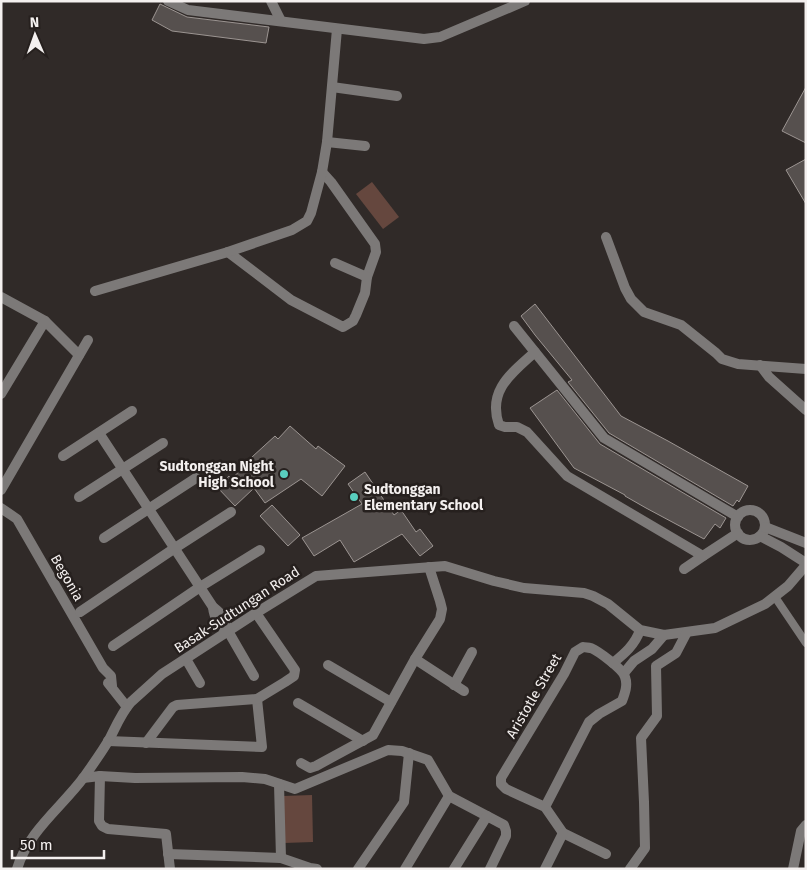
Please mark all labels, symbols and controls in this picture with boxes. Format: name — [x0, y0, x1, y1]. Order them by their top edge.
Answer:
north arrow — [10, 10, 60, 60]
text: N — [30, 14, 40, 31]
place label: Sudtonggan Night High School — [160, 458, 275, 491]
marker: Sudtonggan Night High School — [278, 468, 290, 480]
place label: Sudtonggan Elementary School — [364, 481, 484, 514]
marker: Sudtonggan Elementary School — [348, 491, 360, 503]
street label: Begonia — [47, 552, 87, 604]
street label: Basak-Sudtungan Road — [171, 563, 303, 657]
street label: Aristotle Street — [503, 650, 566, 741]
scale bar — [12, 828, 105, 860]
text: 50 m — [20, 836, 53, 854]

